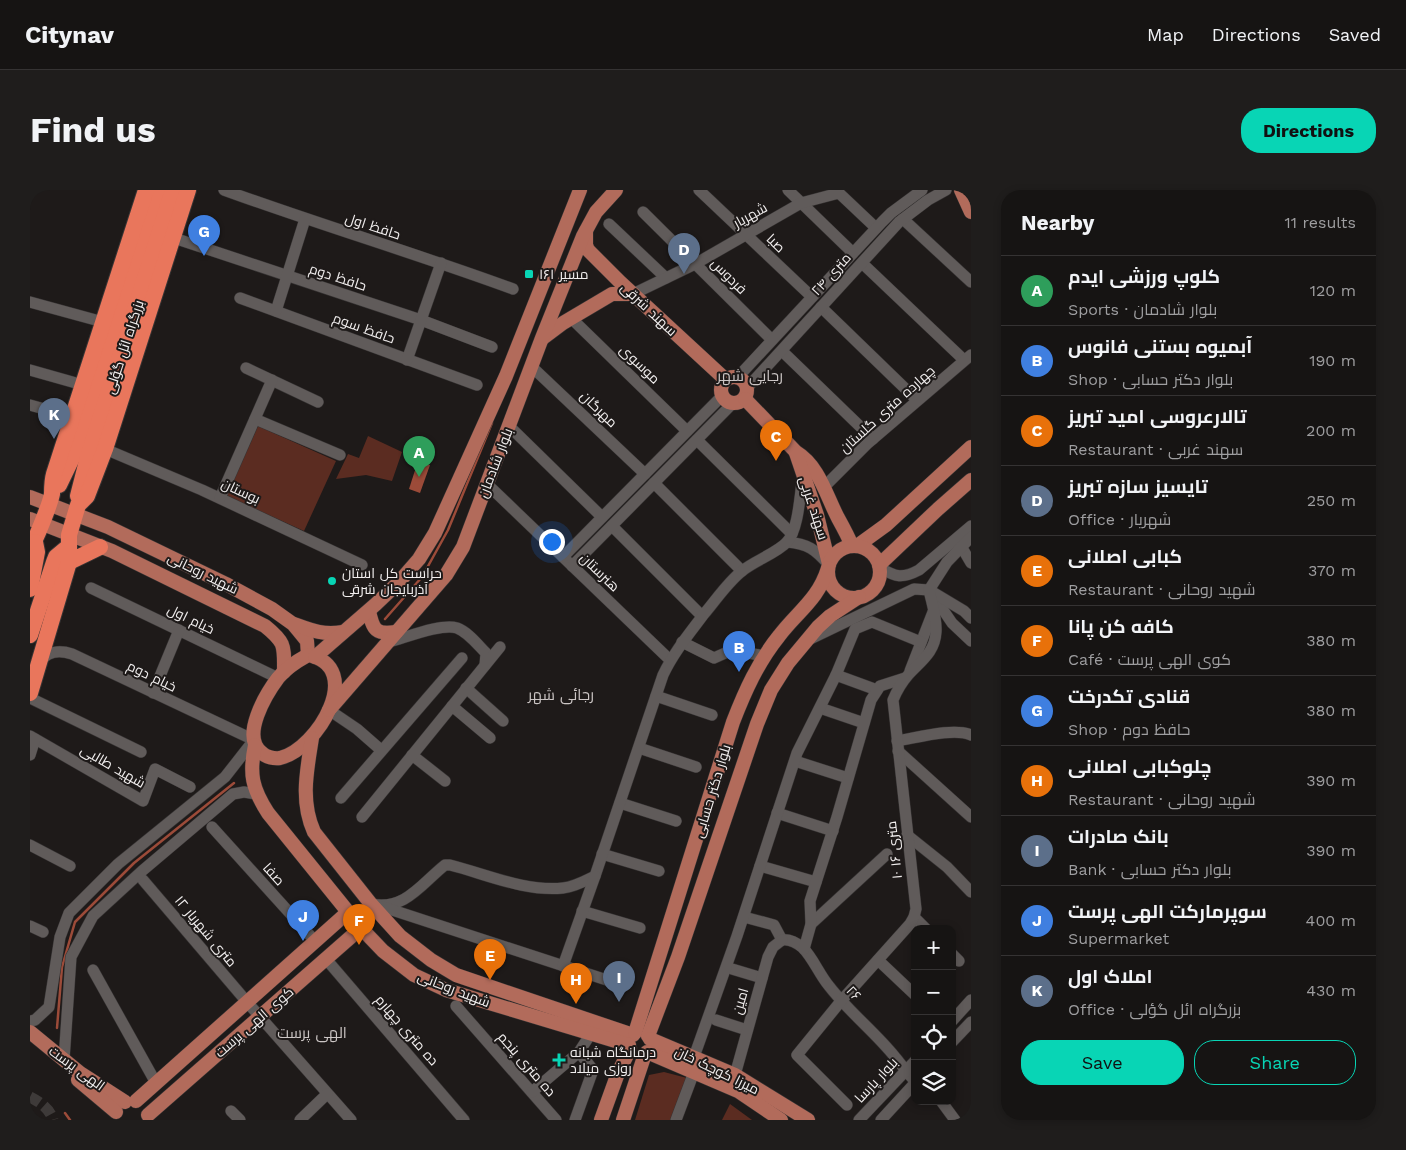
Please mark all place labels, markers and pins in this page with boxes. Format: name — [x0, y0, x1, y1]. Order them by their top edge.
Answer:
pin: G — [188, 215, 220, 256]
pin: D — [668, 233, 700, 274]
place label: مسیر ۱۶۱ — [539, 266, 588, 282]
marker: مسیر ۱۶۱ — [523, 268, 535, 280]
pin: K — [38, 398, 70, 439]
pin: C — [760, 420, 792, 461]
pin: A — [403, 436, 435, 477]
place label: حراست کل استان آذربایجان شرقی — [342, 565, 442, 597]
marker: حراست کل استان آذربایجان شرقی — [326, 575, 338, 587]
pin: B — [723, 631, 755, 672]
pin: J — [287, 900, 319, 941]
pin: F — [343, 904, 375, 945]
pin: E — [474, 939, 506, 980]
pin: I — [603, 961, 635, 1002]
pin: H — [560, 963, 592, 1004]
place label: درمانگاه شبانه روزی میلاد — [570, 1044, 656, 1076]
marker: درمانگاه شبانه روزی میلاد — [552, 1053, 566, 1067]

